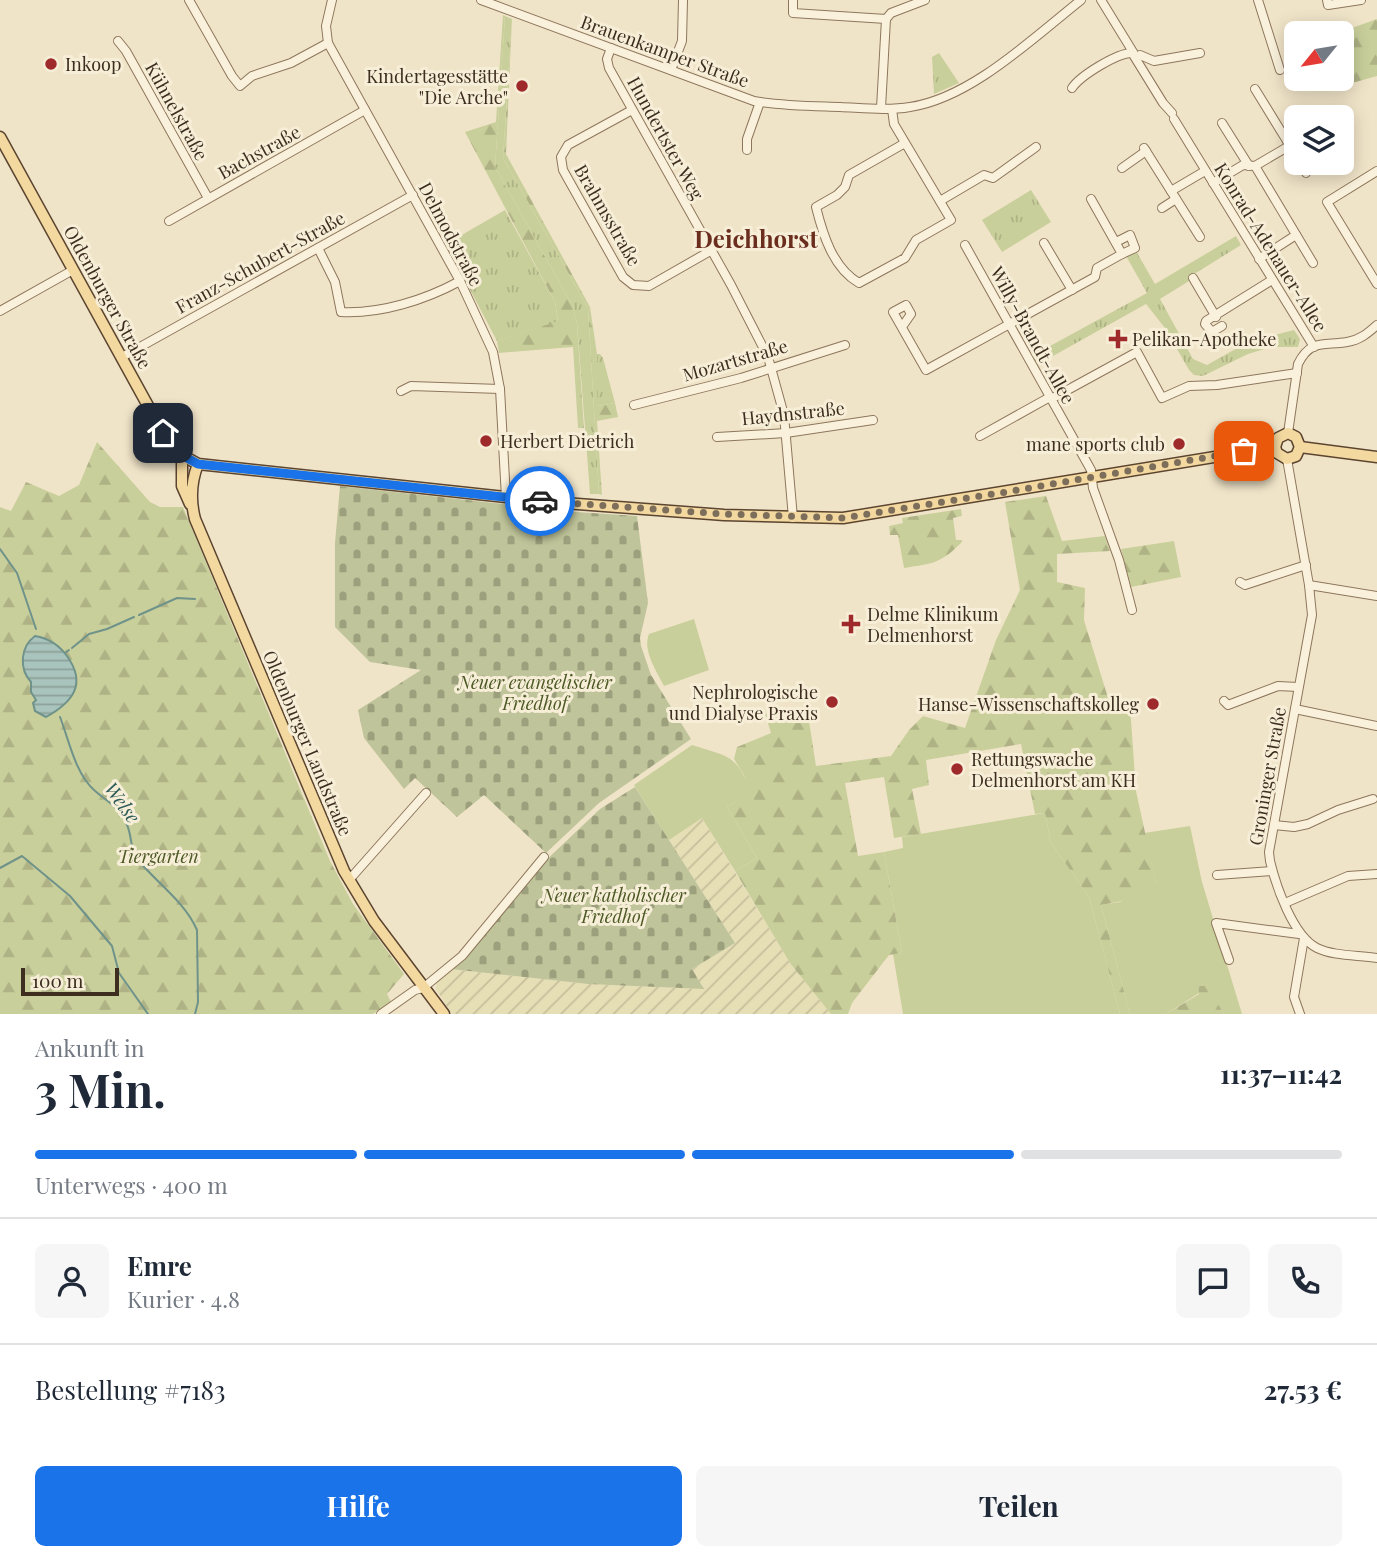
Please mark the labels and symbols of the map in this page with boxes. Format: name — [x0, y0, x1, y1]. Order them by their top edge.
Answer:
street label: Brauenkamper Straße — [578, 9, 752, 93]
north arrow — [1284, 21, 1354, 91]
place label: Inkoop — [65, 52, 121, 76]
marker: Inkoop — [43, 56, 59, 72]
street label: Kühnelstraße — [140, 58, 214, 164]
place label: Kindertagesstätte "Die Arche" — [366, 64, 508, 109]
street label: Hundertster Weg — [622, 72, 710, 204]
marker: Kindertagesstätte "Die Arche" — [514, 78, 530, 94]
street label: Bachstraße — [214, 120, 304, 184]
street label: Konrad-Adenauer-Allee — [1209, 158, 1333, 336]
street label: Brahmsstraße — [569, 160, 647, 270]
street label: Delmodstraße — [414, 178, 488, 290]
street label: Franz-Schubert-Straße — [171, 205, 349, 319]
street label: Oldenburger Straße — [59, 221, 157, 373]
district label: Deichhorst — [694, 222, 818, 254]
street label: Willy-Brandt-Allee — [985, 261, 1081, 408]
place label: Pelikan-Apotheke — [1132, 327, 1276, 351]
marker: Pelikan-Apotheke — [1110, 331, 1126, 347]
street label: Mozartstraße — [680, 334, 790, 386]
street label: Haydnstraße — [740, 396, 846, 430]
pin — [133, 403, 193, 463]
pin — [1214, 421, 1274, 481]
place label: Herbert Dietrich — [500, 429, 635, 453]
place label: mane sports club — [1026, 432, 1165, 456]
marker: Herbert Dietrich — [478, 433, 494, 449]
marker: mane sports club — [1171, 436, 1187, 452]
courier — [505, 466, 575, 536]
place label: Delme Klinikum Delmenhorst — [867, 602, 998, 647]
marker: Delme Klinikum Delmenhorst — [841, 614, 861, 634]
street label: Oldenburger Landstraße — [258, 647, 358, 839]
park label: Neuer evangelischer Friedhof — [456, 670, 613, 715]
place label: Nephrologische und Dialyse Praxis — [669, 680, 818, 725]
place label: Hanse-Wissenschaftskolleg — [918, 692, 1139, 716]
marker: Nephrologische und Dialyse Praxis — [824, 694, 840, 710]
marker: Hanse-Wissenschaftskolleg — [1145, 696, 1161, 712]
street label: Groninger Straße — [1243, 705, 1291, 847]
place label: Rettungswache Delmenhorst am KH — [971, 747, 1136, 792]
marker: Rettungswache Delmenhorst am KH — [949, 761, 965, 777]
water label: Welse — [99, 776, 147, 828]
park label: Tiergarten — [117, 844, 199, 868]
park label: Neuer katholischer Friedhof — [540, 883, 687, 928]
scale bar — [21, 965, 119, 997]

